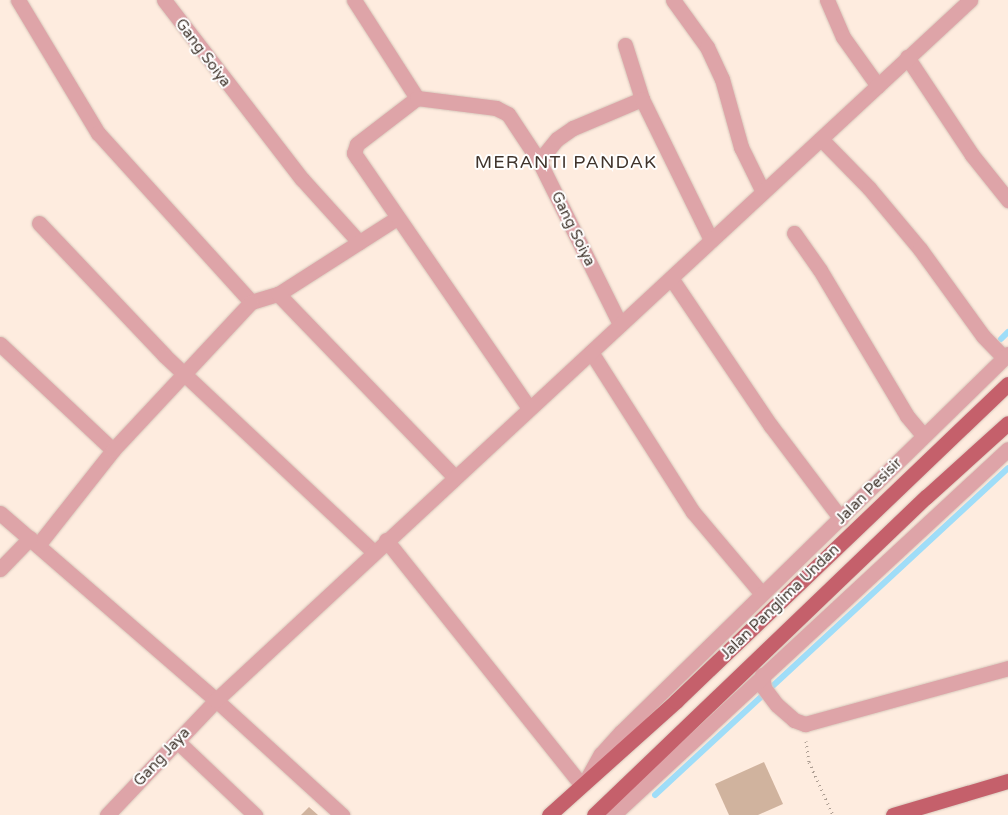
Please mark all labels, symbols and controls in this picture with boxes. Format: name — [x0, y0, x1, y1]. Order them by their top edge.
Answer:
street label: Gang Soiya — [172, 15, 234, 91]
district label: MERANTI PANDAK — [473, 151, 659, 173]
street label: Gang Soiya — [547, 189, 599, 269]
street label: Jalan Pesisir — [832, 454, 906, 528]
street label: Jalan Panglima Undan — [717, 541, 843, 663]
street label: Gang Jaya — [130, 724, 194, 790]

